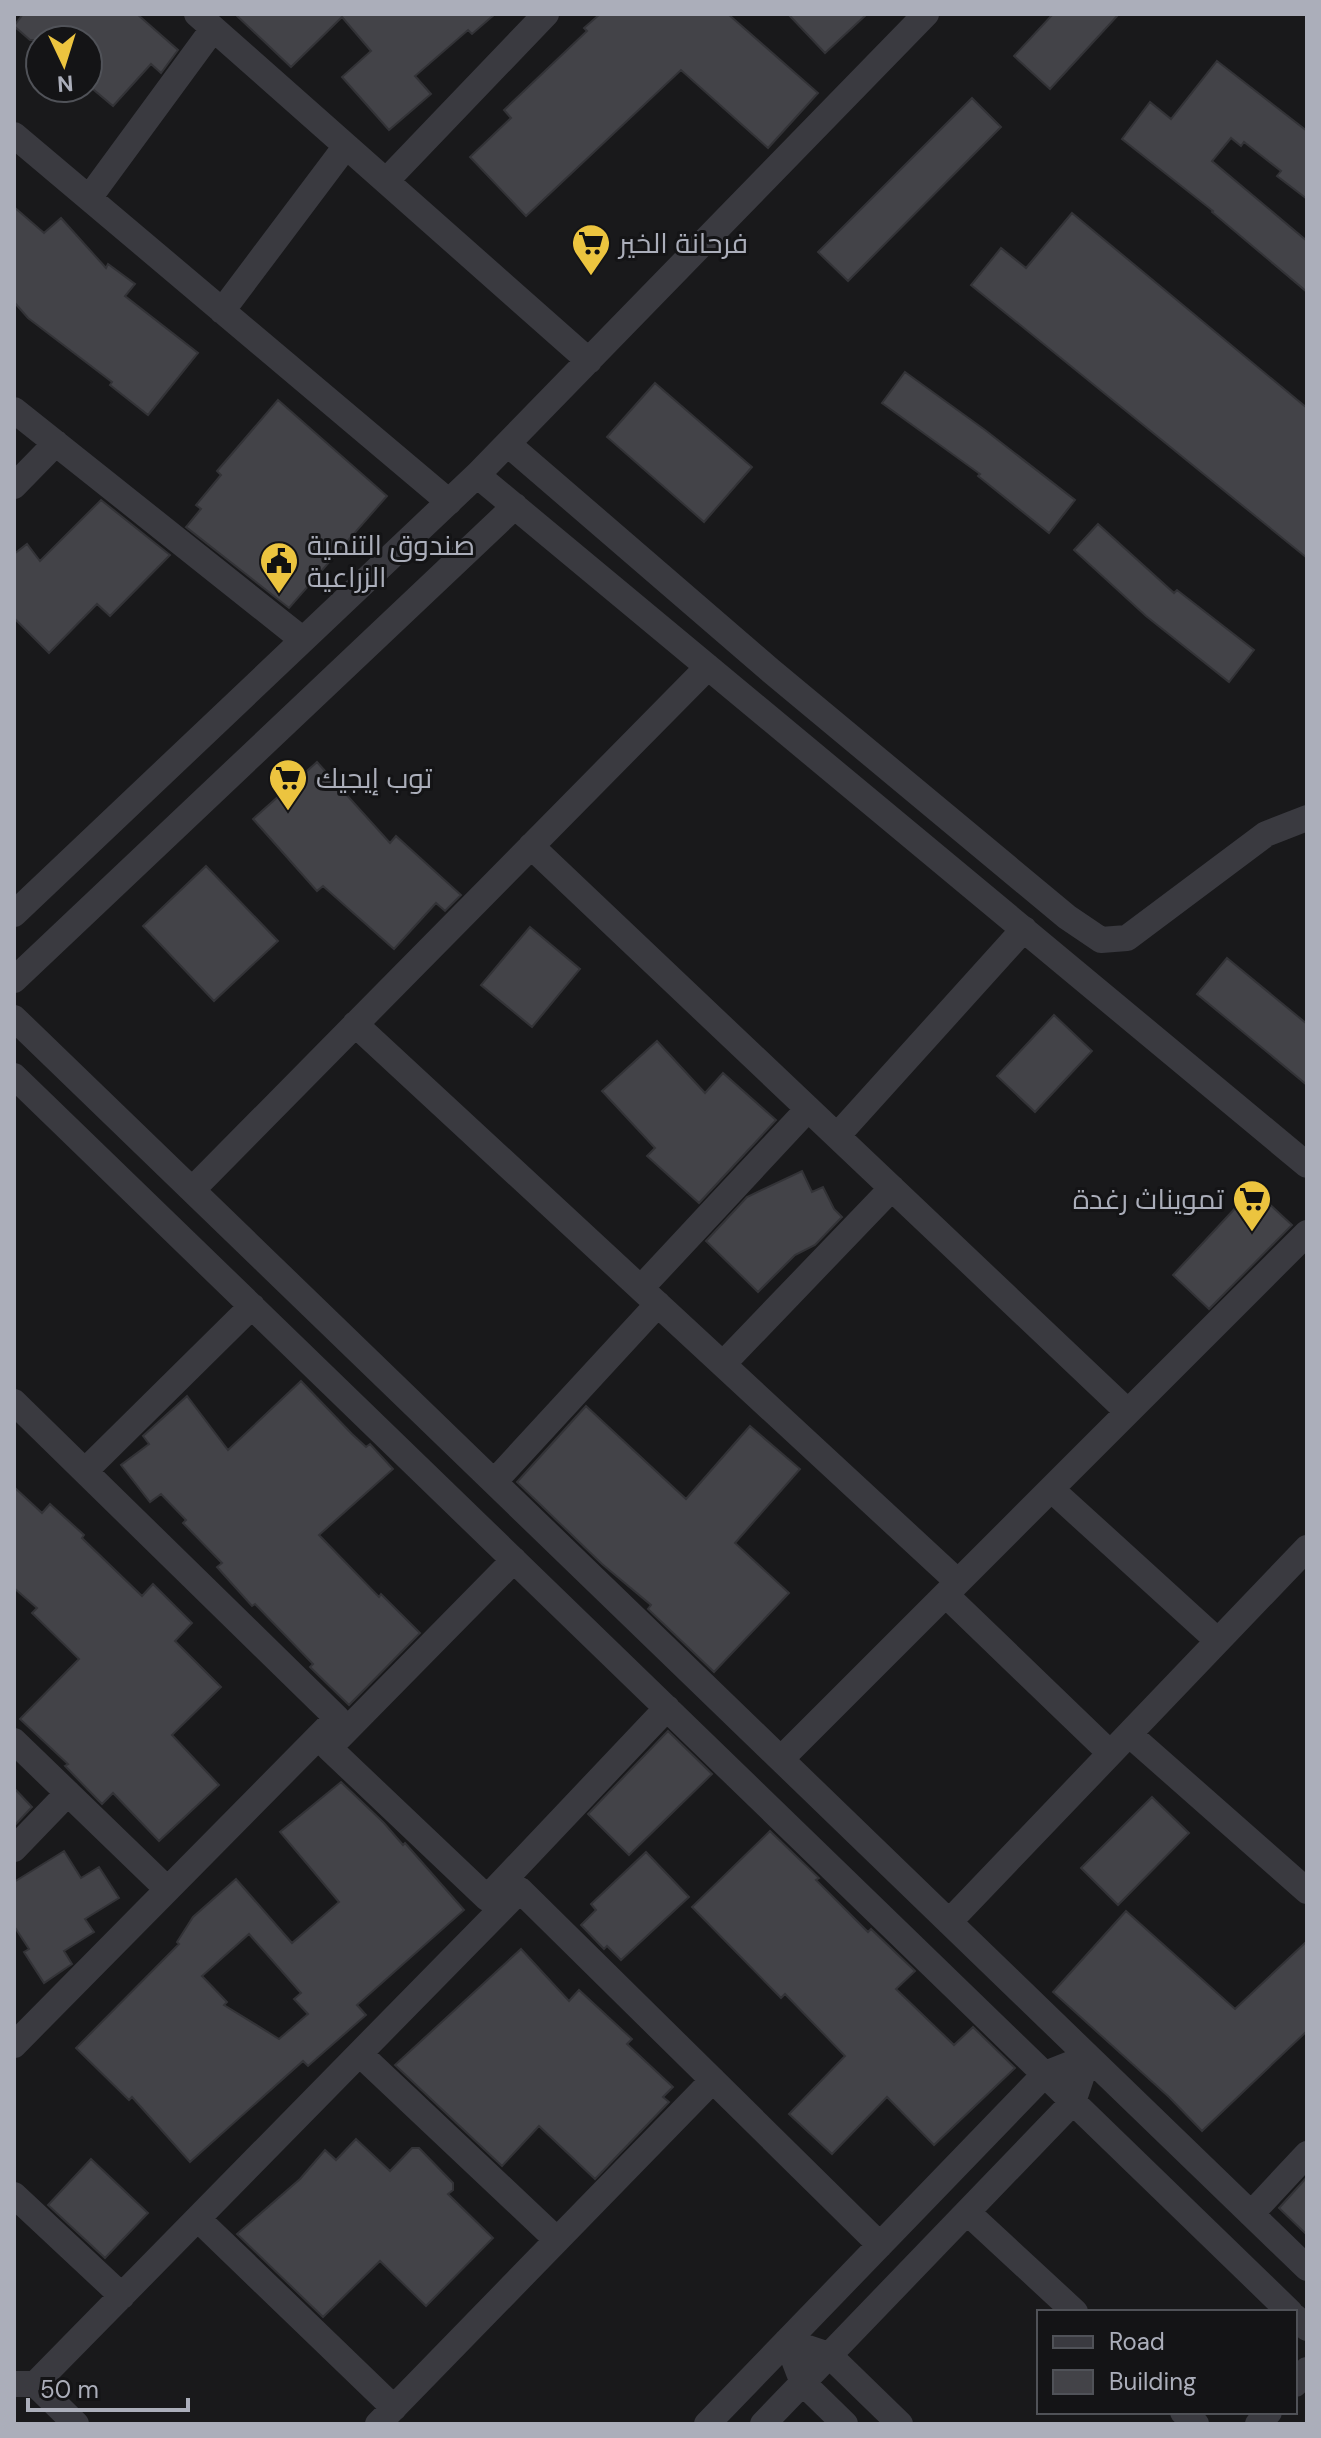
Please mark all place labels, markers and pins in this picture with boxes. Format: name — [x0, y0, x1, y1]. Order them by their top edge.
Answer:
supermarket icon: فرحانة الخير — [570, 222, 612, 277]
place label: فرحانة الخير — [617, 225, 748, 262]
place label: صندوق التنمية الزراعية — [307, 527, 475, 596]
public building icon: صندوق التنمية الزراعية — [258, 540, 300, 595]
supermarket icon: توب إيجيك — [267, 757, 309, 812]
place label: توب إيجيك — [316, 760, 433, 797]
supermarket icon: تمويناث رغدة — [1231, 1178, 1273, 1233]
place label: تمويناث رغدة — [1073, 1181, 1225, 1218]

